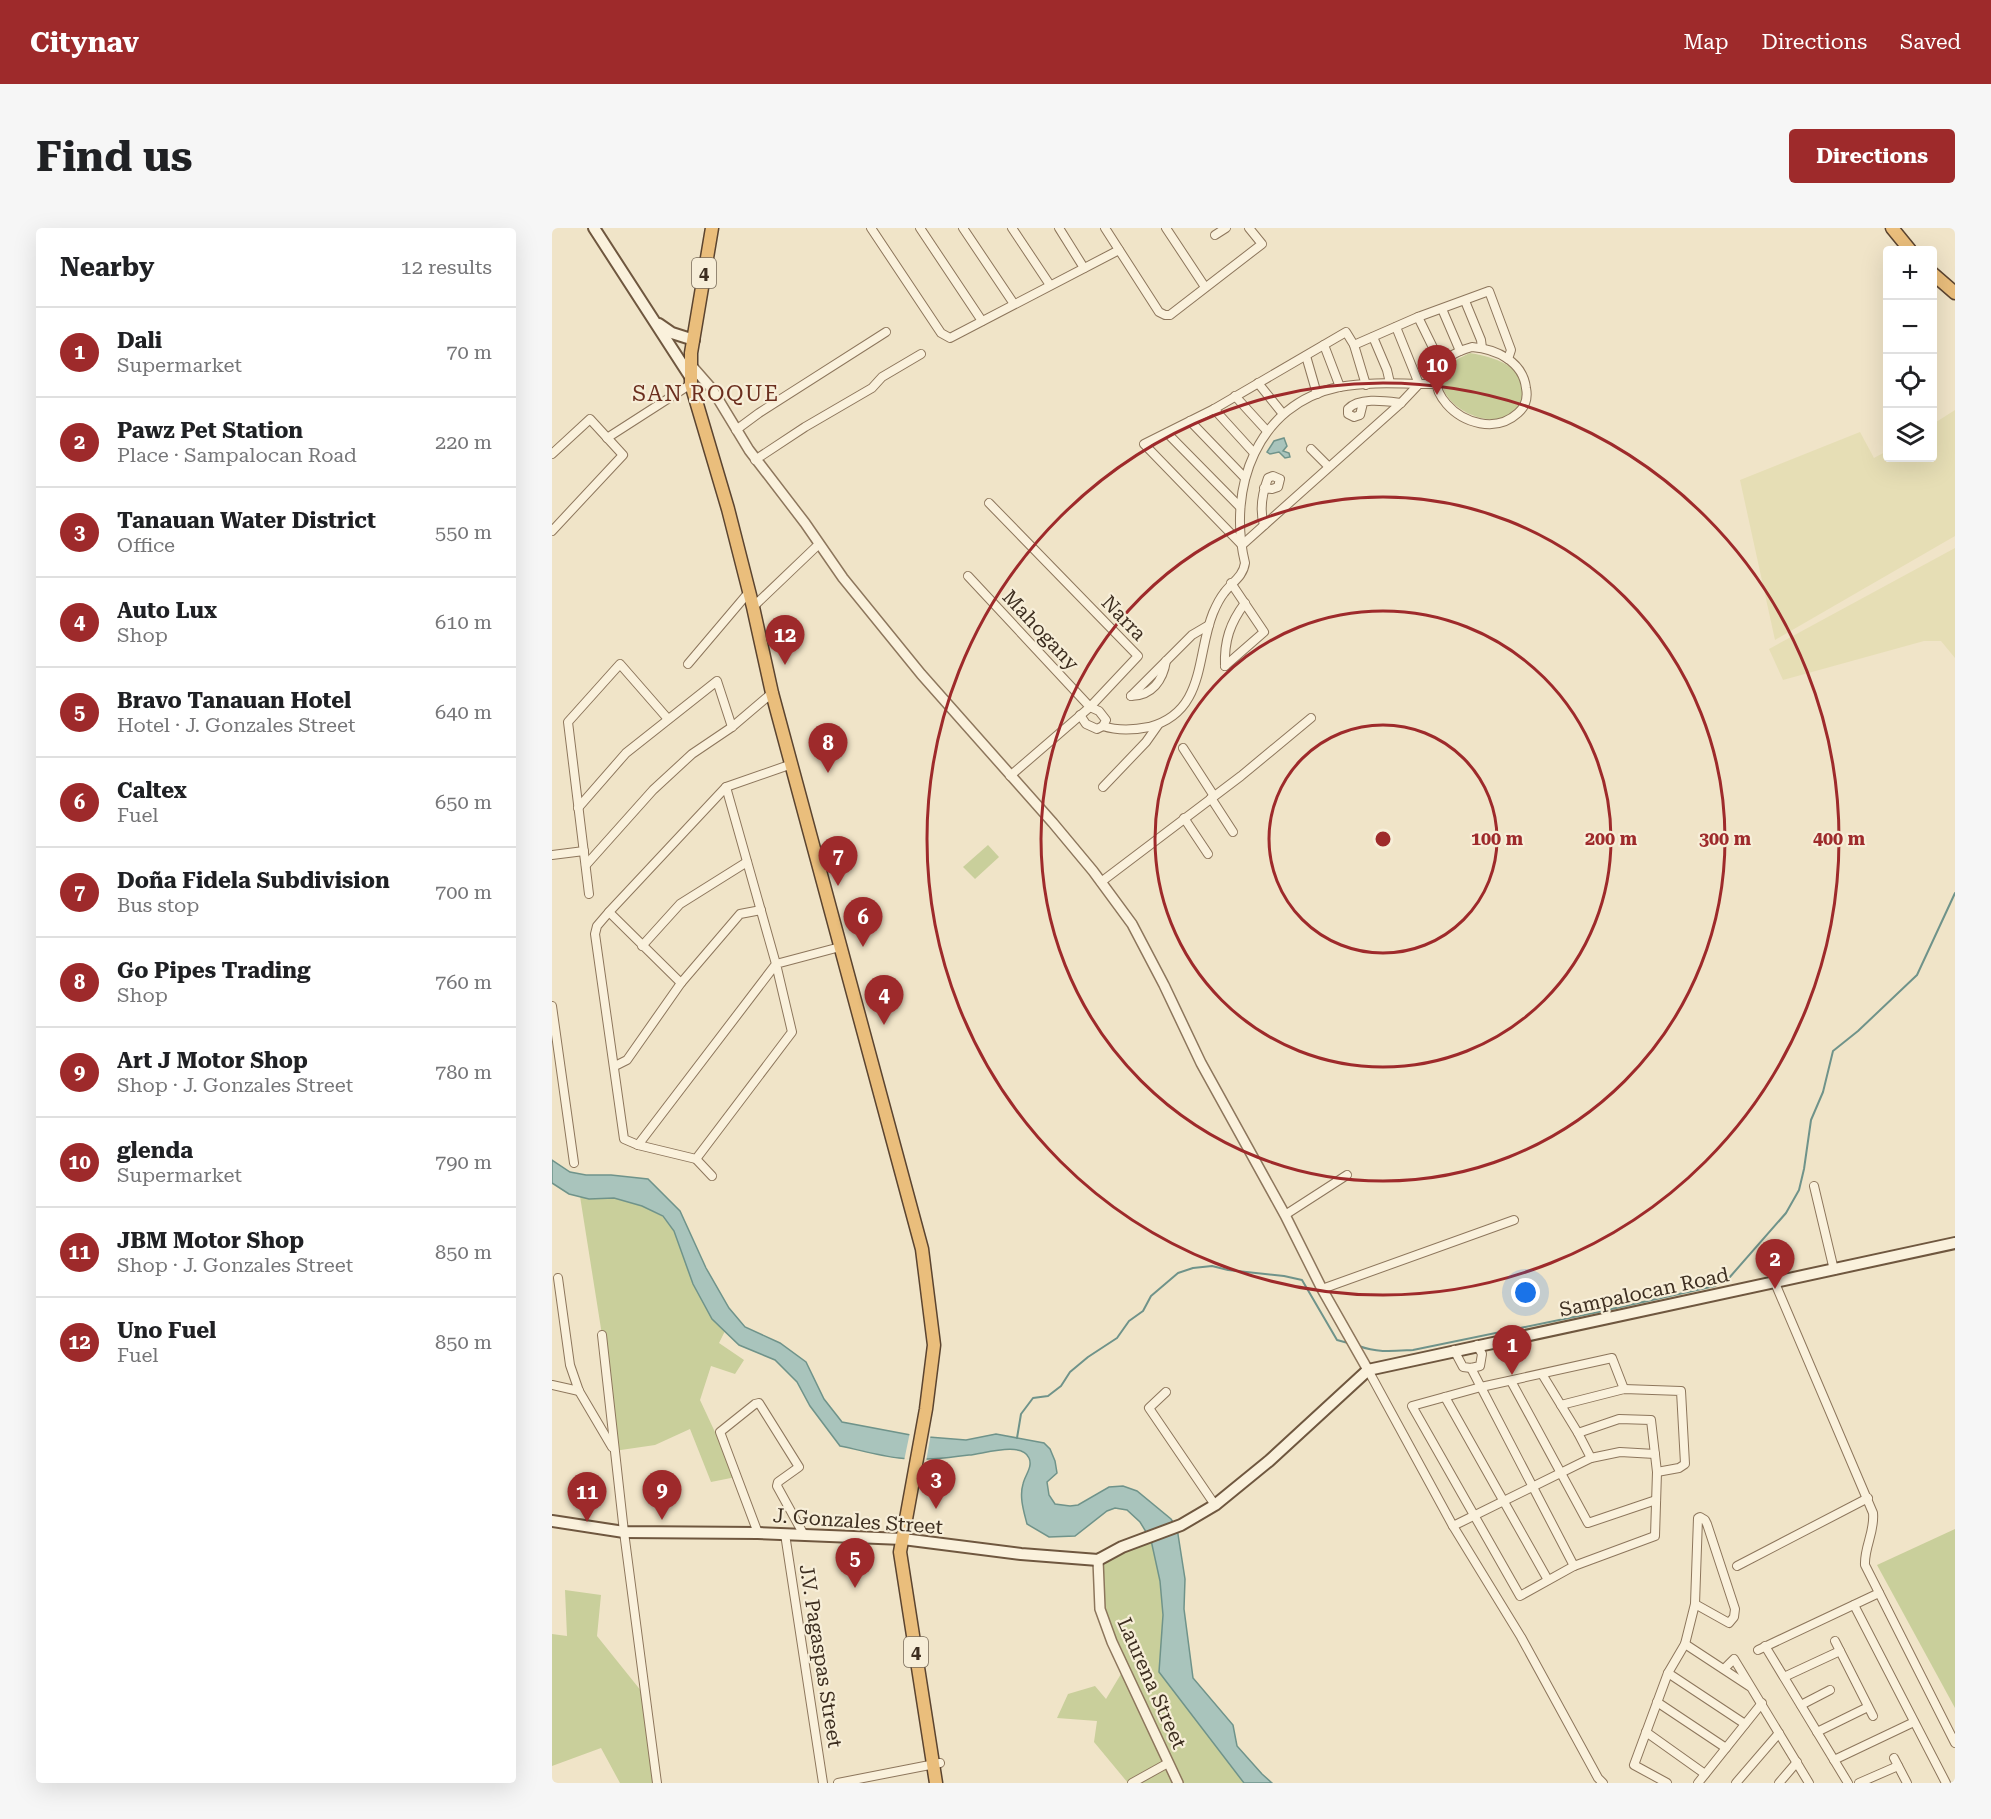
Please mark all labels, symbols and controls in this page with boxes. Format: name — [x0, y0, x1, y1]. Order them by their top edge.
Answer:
text: Citynav — [30, 26, 139, 59]
text: Map — [1684, 30, 1728, 54]
text: Directions — [1761, 30, 1867, 54]
text: Saved — [1900, 30, 1961, 54]
button: Directions — [1789, 129, 1955, 183]
text: Find us — [36, 132, 193, 181]
map controls — [1883, 246, 1937, 462]
button: + — [1883, 246, 1937, 300]
text: Nearby — [60, 252, 154, 282]
text: 12 results — [401, 255, 492, 279]
road number: 4 — [692, 258, 716, 288]
button: − — [1883, 300, 1937, 354]
text: Dali — [117, 328, 162, 353]
text: 1 — [74, 340, 85, 364]
text: 70 m — [446, 340, 492, 364]
pin: 10 — [1418, 346, 1456, 395]
text: Supermarket — [117, 353, 242, 377]
button: locate — [1883, 354, 1937, 408]
district label: SAN ROQUE — [632, 381, 780, 406]
button: layers — [1883, 408, 1937, 462]
text: Pawz Pet Station — [117, 418, 303, 443]
text: 2 — [74, 430, 85, 454]
text: 220 m — [435, 430, 492, 454]
text: Place · Sampalocan Road — [117, 443, 357, 467]
text: Tanauan Water District — [117, 508, 376, 533]
text: 3 — [74, 520, 85, 544]
text: 550 m — [435, 520, 492, 544]
text: Office — [117, 533, 175, 557]
street label: Mahogany — [998, 585, 1084, 675]
street label: Narra — [1097, 590, 1151, 646]
text: Auto Lux — [117, 598, 217, 623]
text: 4 — [74, 610, 85, 634]
text: 610 m — [435, 610, 492, 634]
pin: 12 — [766, 616, 804, 665]
text: Shop — [117, 623, 168, 647]
text: Bravo Tanauan Hotel — [117, 688, 351, 713]
text: 5 — [74, 700, 85, 724]
text: 640 m — [435, 700, 492, 724]
text: Hotel · J. Gonzales Street — [117, 713, 356, 737]
pin: 8 — [808, 724, 848, 773]
text: Caltex — [117, 778, 187, 803]
text: 6 — [74, 790, 85, 814]
text: 650 m — [435, 790, 492, 814]
text: Fuel — [117, 803, 158, 827]
text: 100 m — [1471, 828, 1524, 849]
text: 200 m — [1585, 828, 1638, 849]
text: 300 m — [1699, 828, 1752, 849]
text: 400 m — [1813, 828, 1866, 849]
centre of rings — [1373, 829, 1393, 849]
pin: 7 — [818, 836, 858, 886]
text: Doña Fidela Subdivision — [117, 868, 390, 893]
text: 7 — [74, 880, 85, 904]
text: 700 m — [435, 880, 492, 904]
text: Bus stop — [117, 893, 199, 917]
pin: 6 — [844, 898, 882, 947]
text: Go Pipes Trading — [117, 958, 311, 983]
text: 8 — [74, 970, 85, 994]
text: 760 m — [435, 970, 492, 994]
pin: 4 — [864, 976, 904, 1025]
text: Shop — [117, 983, 168, 1007]
text: Art J Motor Shop — [117, 1048, 308, 1073]
text: 9 — [74, 1060, 85, 1084]
text: 780 m — [435, 1060, 492, 1084]
text: Shop · J. Gonzales Street — [117, 1073, 353, 1097]
text: glenda — [117, 1138, 193, 1163]
text: 10 — [68, 1150, 91, 1174]
text: 790 m — [435, 1150, 492, 1174]
text: Supermarket — [117, 1163, 242, 1187]
text: JBM Motor Shop — [117, 1228, 304, 1253]
text: 11 — [68, 1240, 91, 1264]
text: 850 m — [435, 1240, 492, 1264]
pin: 2 — [1756, 1240, 1794, 1289]
text: Shop · J. Gonzales Street — [117, 1253, 353, 1277]
street label: Sampalocan Road — [1557, 1262, 1731, 1322]
your location — [1511, 1278, 1540, 1307]
text: Uno Fuel — [117, 1318, 216, 1343]
pin: 1 — [1492, 1326, 1532, 1375]
text: 12 — [68, 1330, 91, 1354]
text: 850 m — [435, 1330, 492, 1354]
text: Fuel — [117, 1343, 158, 1367]
pin: 3 — [916, 1460, 956, 1509]
pin: 9 — [642, 1470, 682, 1520]
pin: 11 — [567, 1472, 606, 1522]
street label: J. Gonzales Street — [772, 1503, 944, 1539]
pin: 5 — [836, 1538, 874, 1588]
street label: J.V. Pagaspas Street — [795, 1562, 847, 1750]
street label: Laurena Street — [1112, 1614, 1192, 1753]
road number: 4 — [904, 1637, 928, 1667]

